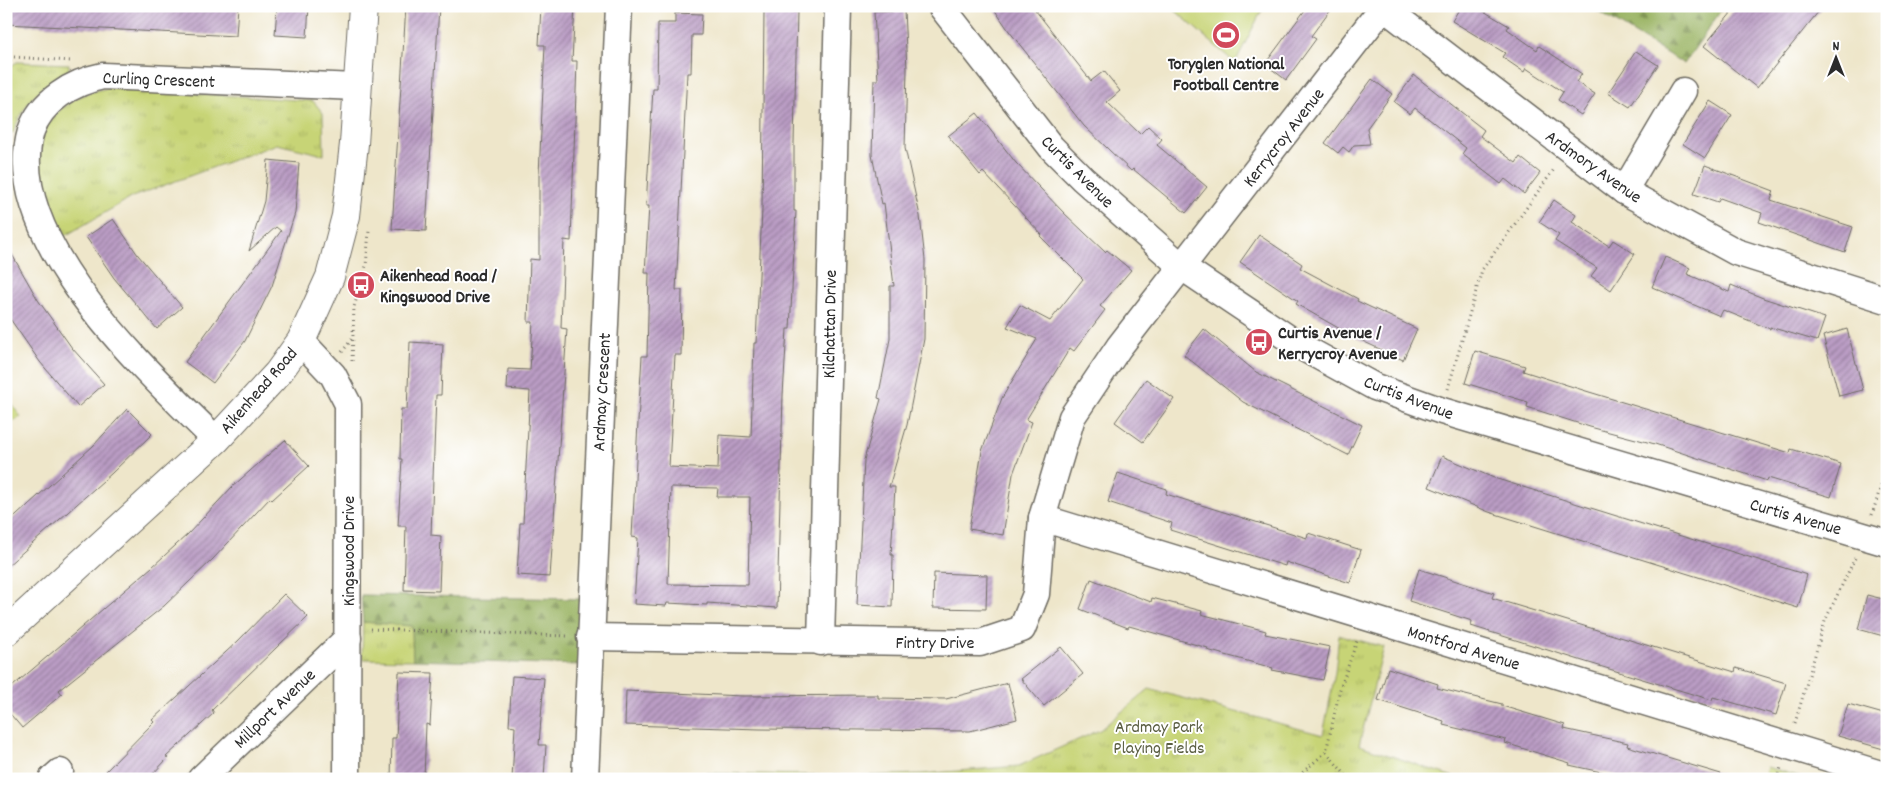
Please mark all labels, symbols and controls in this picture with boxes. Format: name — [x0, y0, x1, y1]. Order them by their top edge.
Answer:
sports icon: Toryglen National Football Centre — [1211, 20, 1241, 50]
north arrow — [1810, 32, 1860, 82]
text: N — [1833, 37, 1840, 57]
place label: Toryglen National Football Centre — [1168, 53, 1285, 99]
street label: Curling Crescent — [102, 67, 216, 96]
street label: Kerrycroy Avenue — [1238, 84, 1332, 193]
street label: Ardmory Avenue — [1539, 125, 1646, 211]
street label: Curtis Avenue — [1034, 131, 1118, 215]
place label: Aikenhead Road / Kingswood Drive — [380, 265, 498, 311]
street label: Kilchattan Drive — [818, 269, 845, 379]
bus stop icon: Aikenhead Road / Kingswood Drive — [346, 270, 376, 300]
place label: Curtis Avenue / Kerrycroy Avenue — [1278, 322, 1398, 368]
bus stop icon: Curtis Avenue / Kerrycroy Avenue — [1244, 327, 1274, 357]
street label: Ardmay Crescent — [588, 332, 619, 452]
street label: Aikenhead Road — [215, 343, 305, 440]
street label: Curtis Avenue — [1360, 371, 1457, 428]
street label: Curtis Avenue — [1747, 493, 1844, 543]
street label: Kingswood Drive — [338, 496, 363, 606]
street label: Montford Avenue — [1404, 620, 1523, 678]
street label: Fintry Drive — [895, 632, 975, 657]
street label: Millport Avenue — [229, 664, 322, 755]
park label: Ardmay Park Playing Fields — [1113, 716, 1205, 762]

